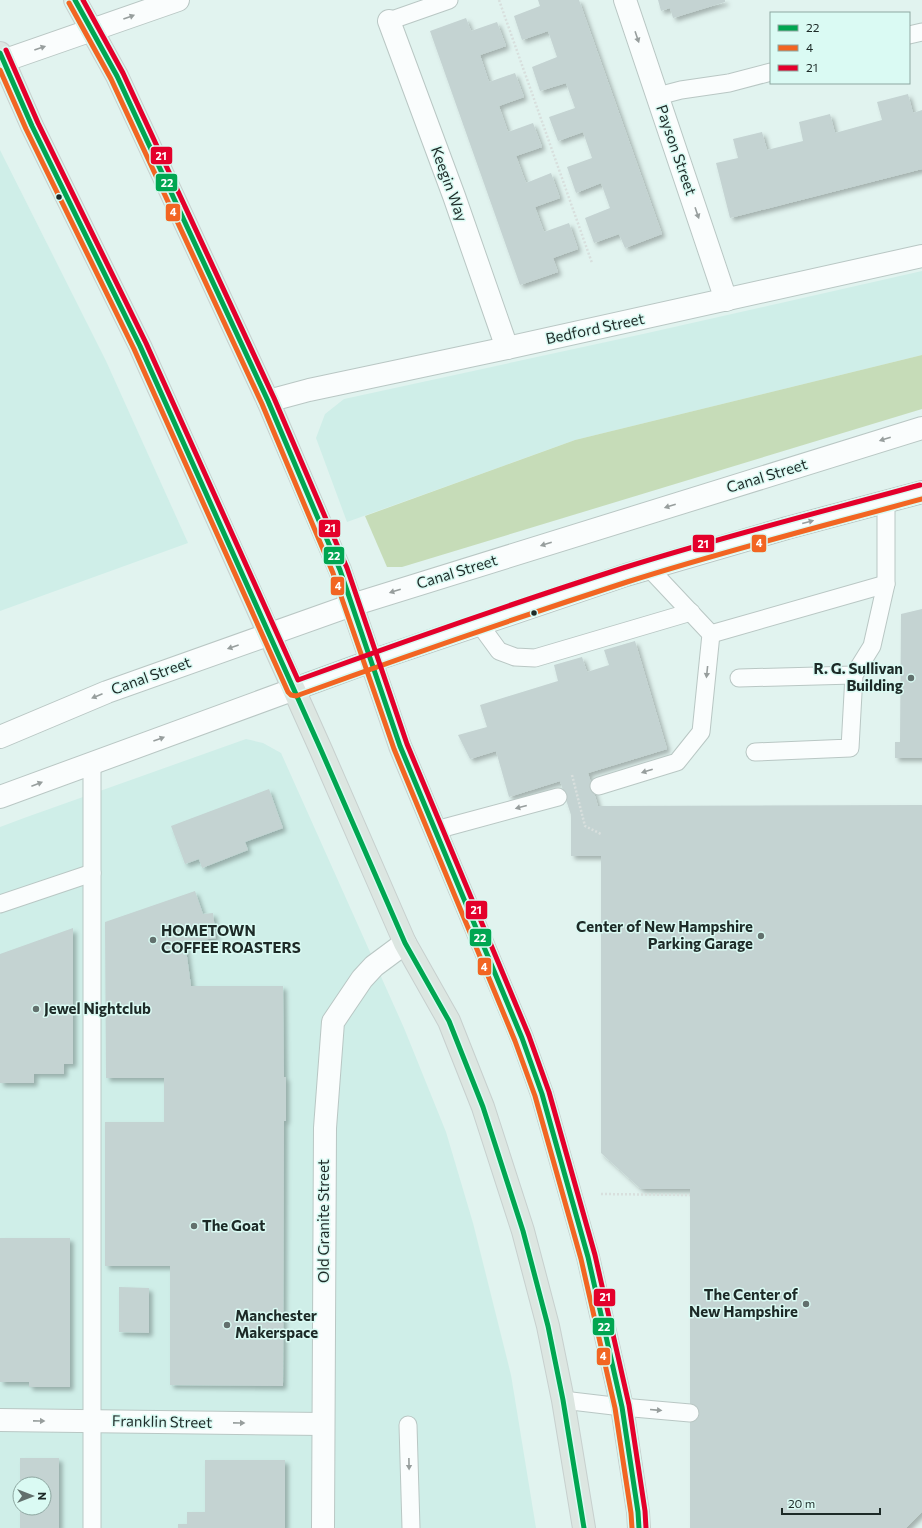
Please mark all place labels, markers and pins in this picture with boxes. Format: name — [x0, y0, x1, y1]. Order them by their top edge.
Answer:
unlabelled marker — [54, 192, 64, 202]
unlabelled marker — [529, 608, 539, 618]
place label: R. G. Sullivan Building — [814, 659, 903, 694]
marker: R. G. Sullivan Building — [906, 673, 916, 683]
place label: Center of New Hampshire Parking Garage — [576, 917, 753, 952]
place label: HOMETOWN COFFEE ROASTERS — [161, 921, 301, 956]
marker: Center of New Hampshire Parking Garage — [756, 931, 766, 941]
marker: HOMETOWN COFFEE ROASTERS — [148, 935, 158, 945]
place label: Jewel Nightclub — [44, 999, 151, 1017]
marker: Jewel Nightclub — [31, 1004, 41, 1014]
place label: The Goat — [202, 1216, 265, 1234]
marker: The Goat — [189, 1221, 199, 1231]
place label: The Center of New Hampshire — [689, 1285, 799, 1320]
marker: The Center of New Hampshire — [801, 1299, 811, 1309]
place label: Manchester Makerspace — [235, 1306, 318, 1341]
marker: Manchester Makerspace — [222, 1320, 232, 1330]

